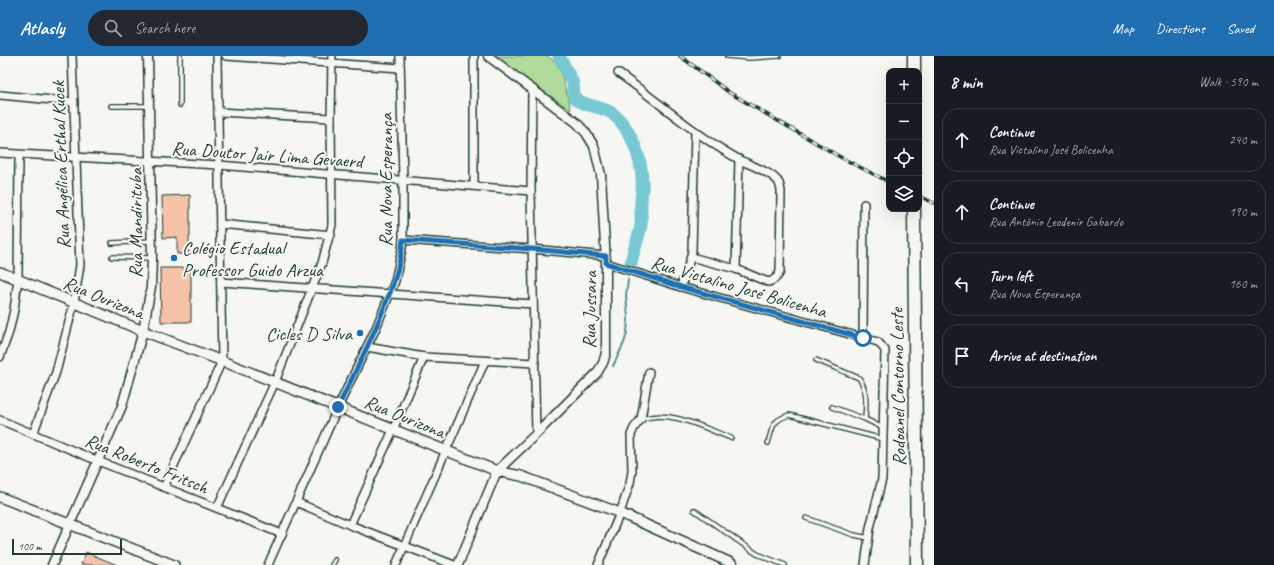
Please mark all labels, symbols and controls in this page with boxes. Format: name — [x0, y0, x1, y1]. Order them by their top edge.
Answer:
search box — [88, 10, 368, 46]
text: Atlasly — [20, 16, 64, 40]
icon: search — [102, 17, 124, 39]
text: Search here — [134, 19, 195, 38]
text: Map — [1113, 20, 1134, 37]
text: Directions — [1156, 20, 1205, 37]
text: Saved — [1227, 20, 1254, 37]
map controls — [886, 68, 922, 212]
button: + — [886, 68, 922, 104]
text: 8 min — [950, 72, 983, 93]
text: Walk · 590 m — [1199, 74, 1258, 90]
street label: Rua Angélica Erthal Kucek — [46, 80, 76, 249]
button: − — [886, 104, 922, 140]
street label: Rua Nova Esperança — [374, 112, 398, 247]
text: Continue — [989, 123, 1034, 142]
icon: ahead — [951, 129, 973, 151]
text: 240 m — [1229, 132, 1257, 148]
street label: Rua Doutor Jair Lima Gevaerd — [171, 136, 367, 174]
button: locate — [886, 140, 922, 176]
text: Rua Victalino José Bolicenha — [989, 142, 1113, 158]
street label: Rua Mandirituba — [124, 166, 148, 278]
button: layers — [886, 176, 922, 212]
text: Continue — [989, 195, 1034, 214]
icon: ahead — [951, 201, 973, 223]
text: 190 m — [1229, 204, 1257, 220]
text: Rua Antônio Leodenir Gabardo — [989, 214, 1123, 230]
place label: Colégio Estadual Professor Guido Arzua — [182, 236, 324, 282]
street label: Rua Victalino José Bolicenha — [648, 250, 831, 324]
marker: Colégio Estadual Professor Guido Arzua — [169, 253, 179, 263]
text: Turn left — [989, 267, 1032, 286]
street label: Rua Jussara — [577, 270, 603, 349]
street label: Rua Ourizona — [60, 271, 150, 326]
icon: left — [951, 273, 973, 295]
text: 160 m — [1229, 276, 1257, 292]
text: Rua Nova Esperança — [989, 286, 1080, 302]
street label: Rodoanel Contorno Leste — [885, 306, 911, 466]
place label: Cicles D Silva — [266, 322, 354, 346]
marker: Cicles D Silva — [355, 328, 365, 338]
route start — [854, 329, 872, 347]
icon: arrive — [951, 345, 973, 367]
text: Arrive at destination — [989, 347, 1096, 366]
street label: Rua Ourizona — [361, 390, 451, 445]
route end — [329, 398, 347, 416]
street label: Rua Roberto Fritsch — [81, 428, 213, 500]
scale bar — [12, 537, 122, 556]
text: 100 m — [18, 539, 42, 553]

